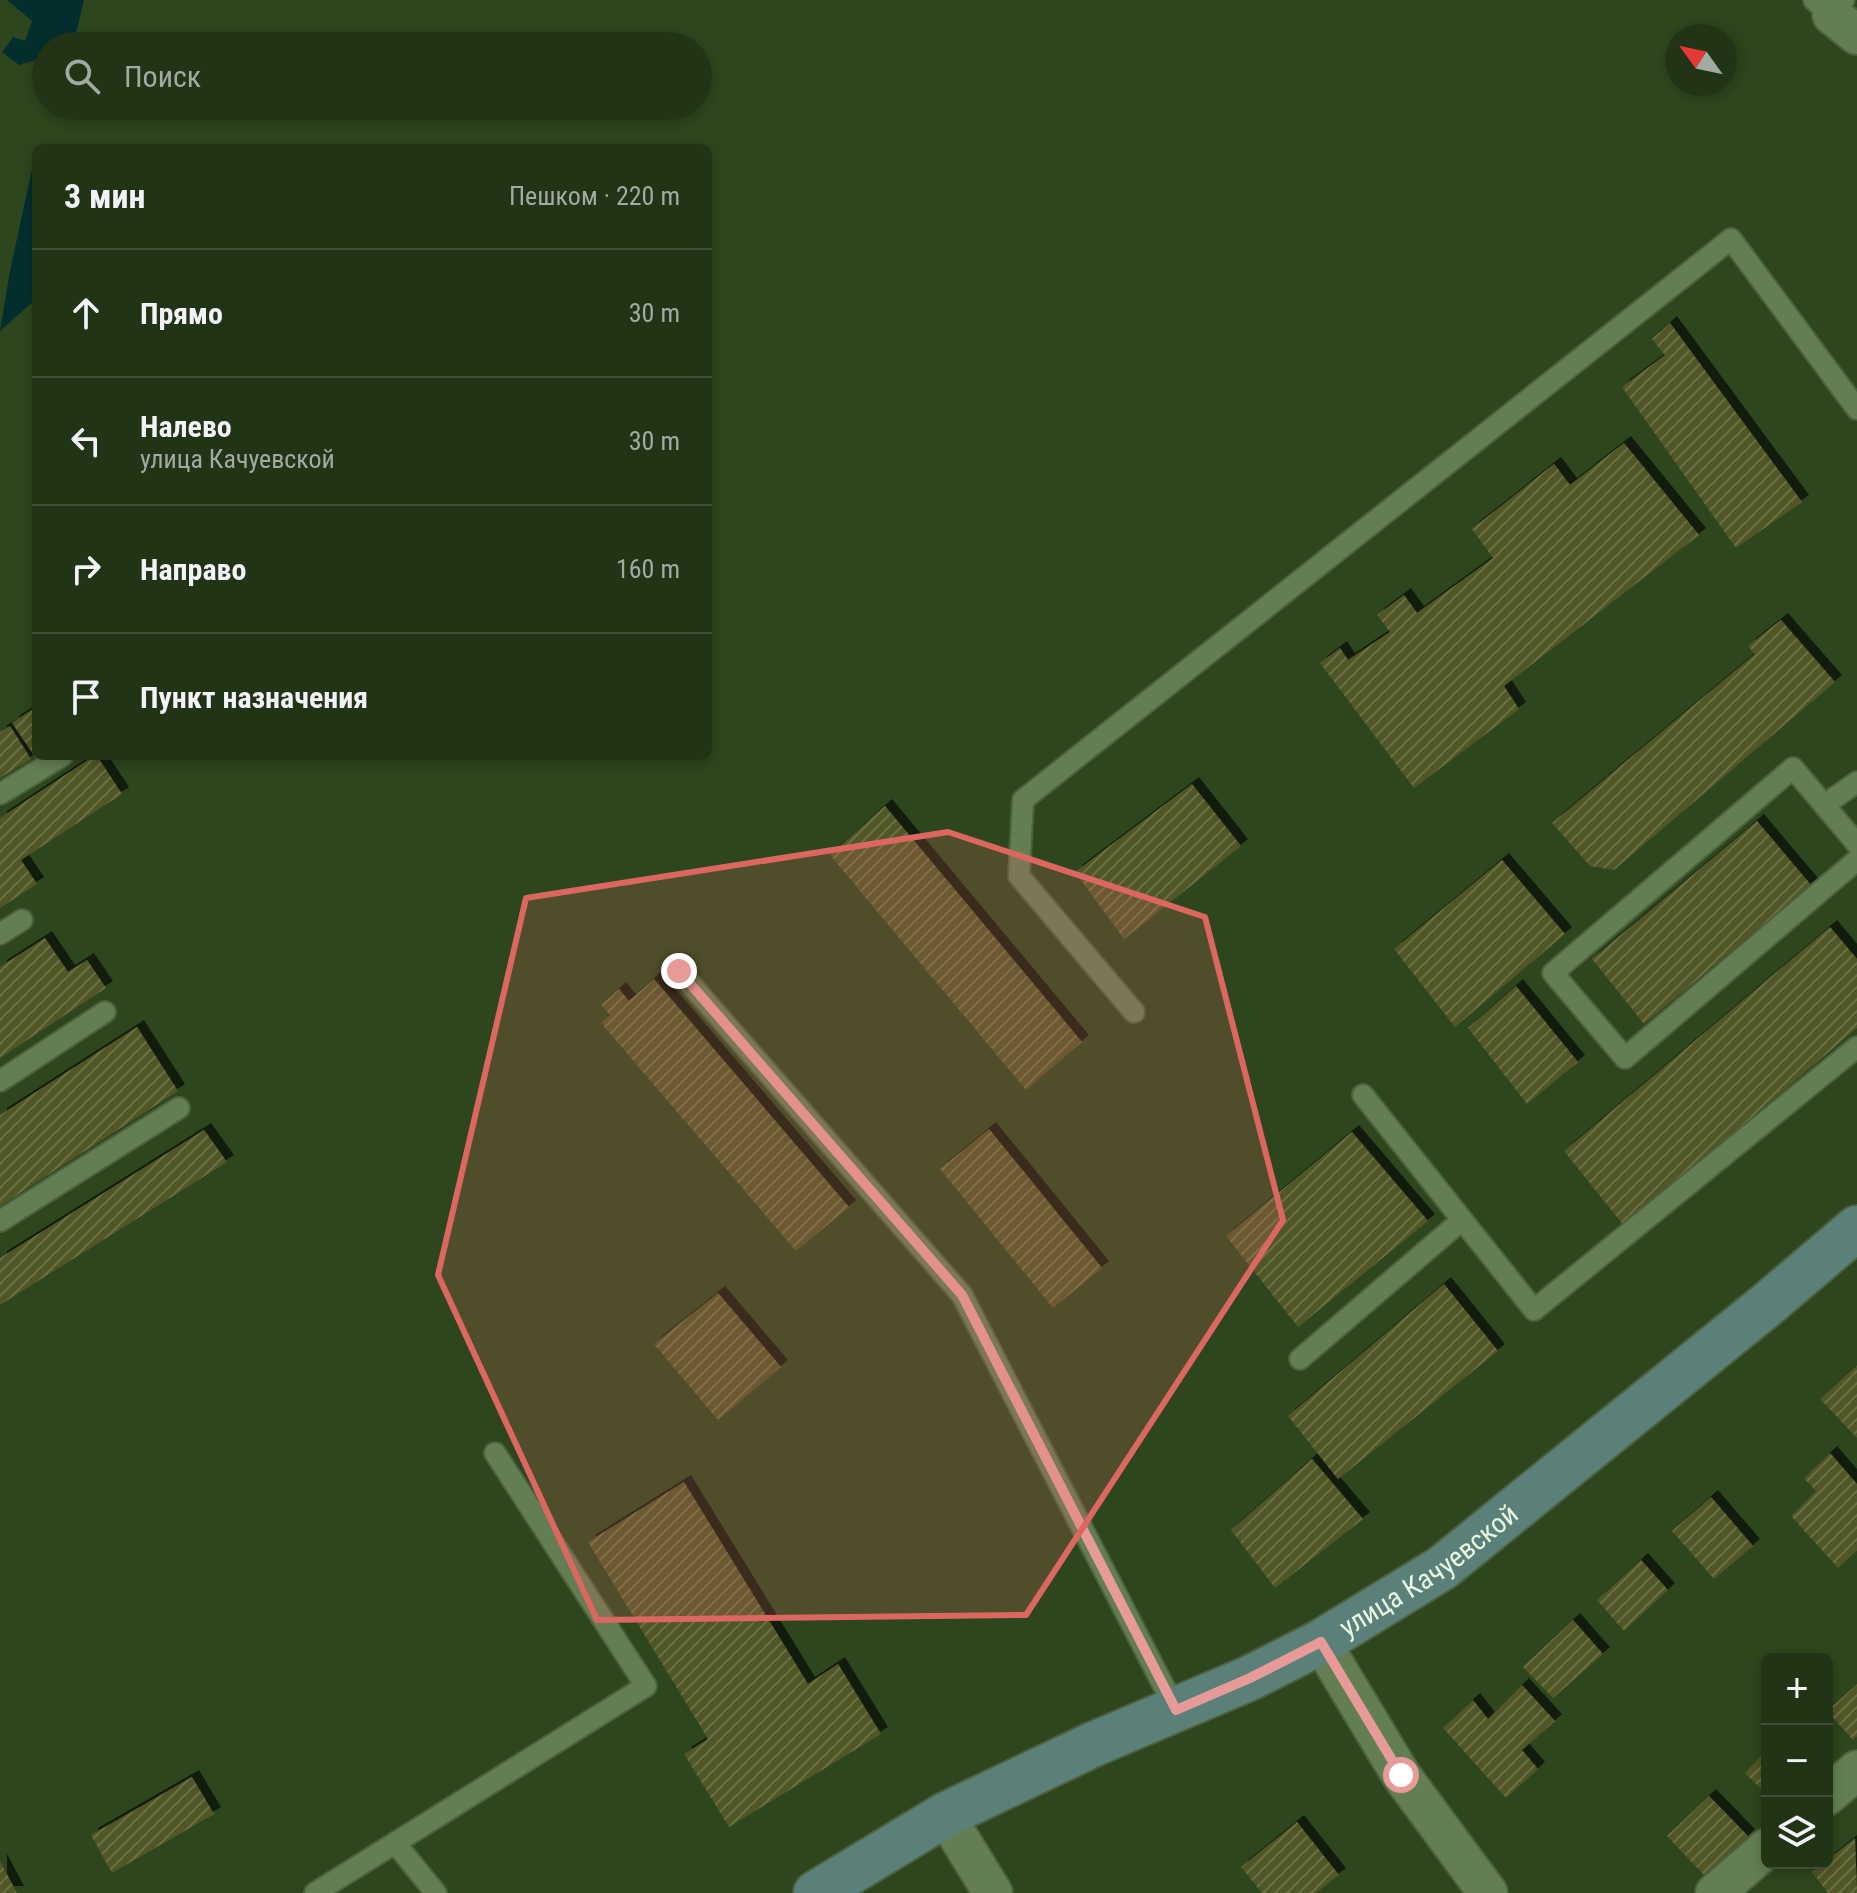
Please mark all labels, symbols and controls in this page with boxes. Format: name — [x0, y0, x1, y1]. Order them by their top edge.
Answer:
north arrow — [1665, 24, 1737, 96]
search box — [32, 32, 712, 120]
icon: search — [60, 54, 104, 98]
text: Поиск — [124, 59, 201, 94]
text: 3 мин — [64, 176, 146, 216]
text: Пешком · 220 m — [509, 181, 680, 211]
icon: ahead — [64, 291, 108, 335]
text: Прямо — [140, 296, 223, 331]
text: 30 m — [629, 298, 680, 328]
text: Налево — [140, 409, 232, 444]
icon: left — [64, 419, 108, 463]
text: 30 m — [629, 426, 680, 456]
text: улица Качуевской — [140, 444, 335, 474]
icon: right — [64, 547, 108, 591]
text: Направо — [140, 552, 246, 587]
text: 160 m — [616, 554, 680, 584]
icon: arrive — [64, 675, 108, 719]
text: Пункт назначения — [140, 680, 368, 715]
route end — [661, 953, 697, 989]
street label: улица Качуевской — [1333, 1497, 1524, 1644]
map controls — [1761, 1653, 1833, 1869]
button: + — [1761, 1653, 1833, 1725]
button: − — [1761, 1725, 1833, 1797]
route start — [1383, 1757, 1419, 1793]
button: layers — [1761, 1797, 1833, 1869]

